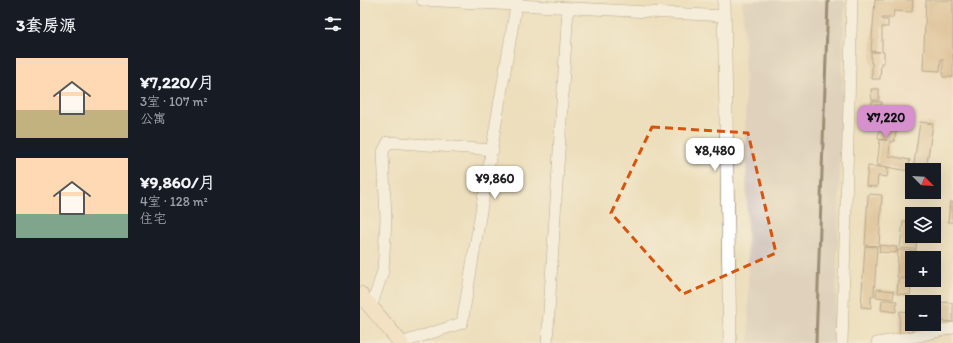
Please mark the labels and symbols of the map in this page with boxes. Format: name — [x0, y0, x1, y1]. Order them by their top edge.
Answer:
pin: ¥7,220 — [853, 105, 919, 139]
pin: ¥8,480 — [682, 138, 748, 172]
north arrow — [905, 163, 941, 199]
pin: ¥9,860 — [462, 166, 528, 200]

